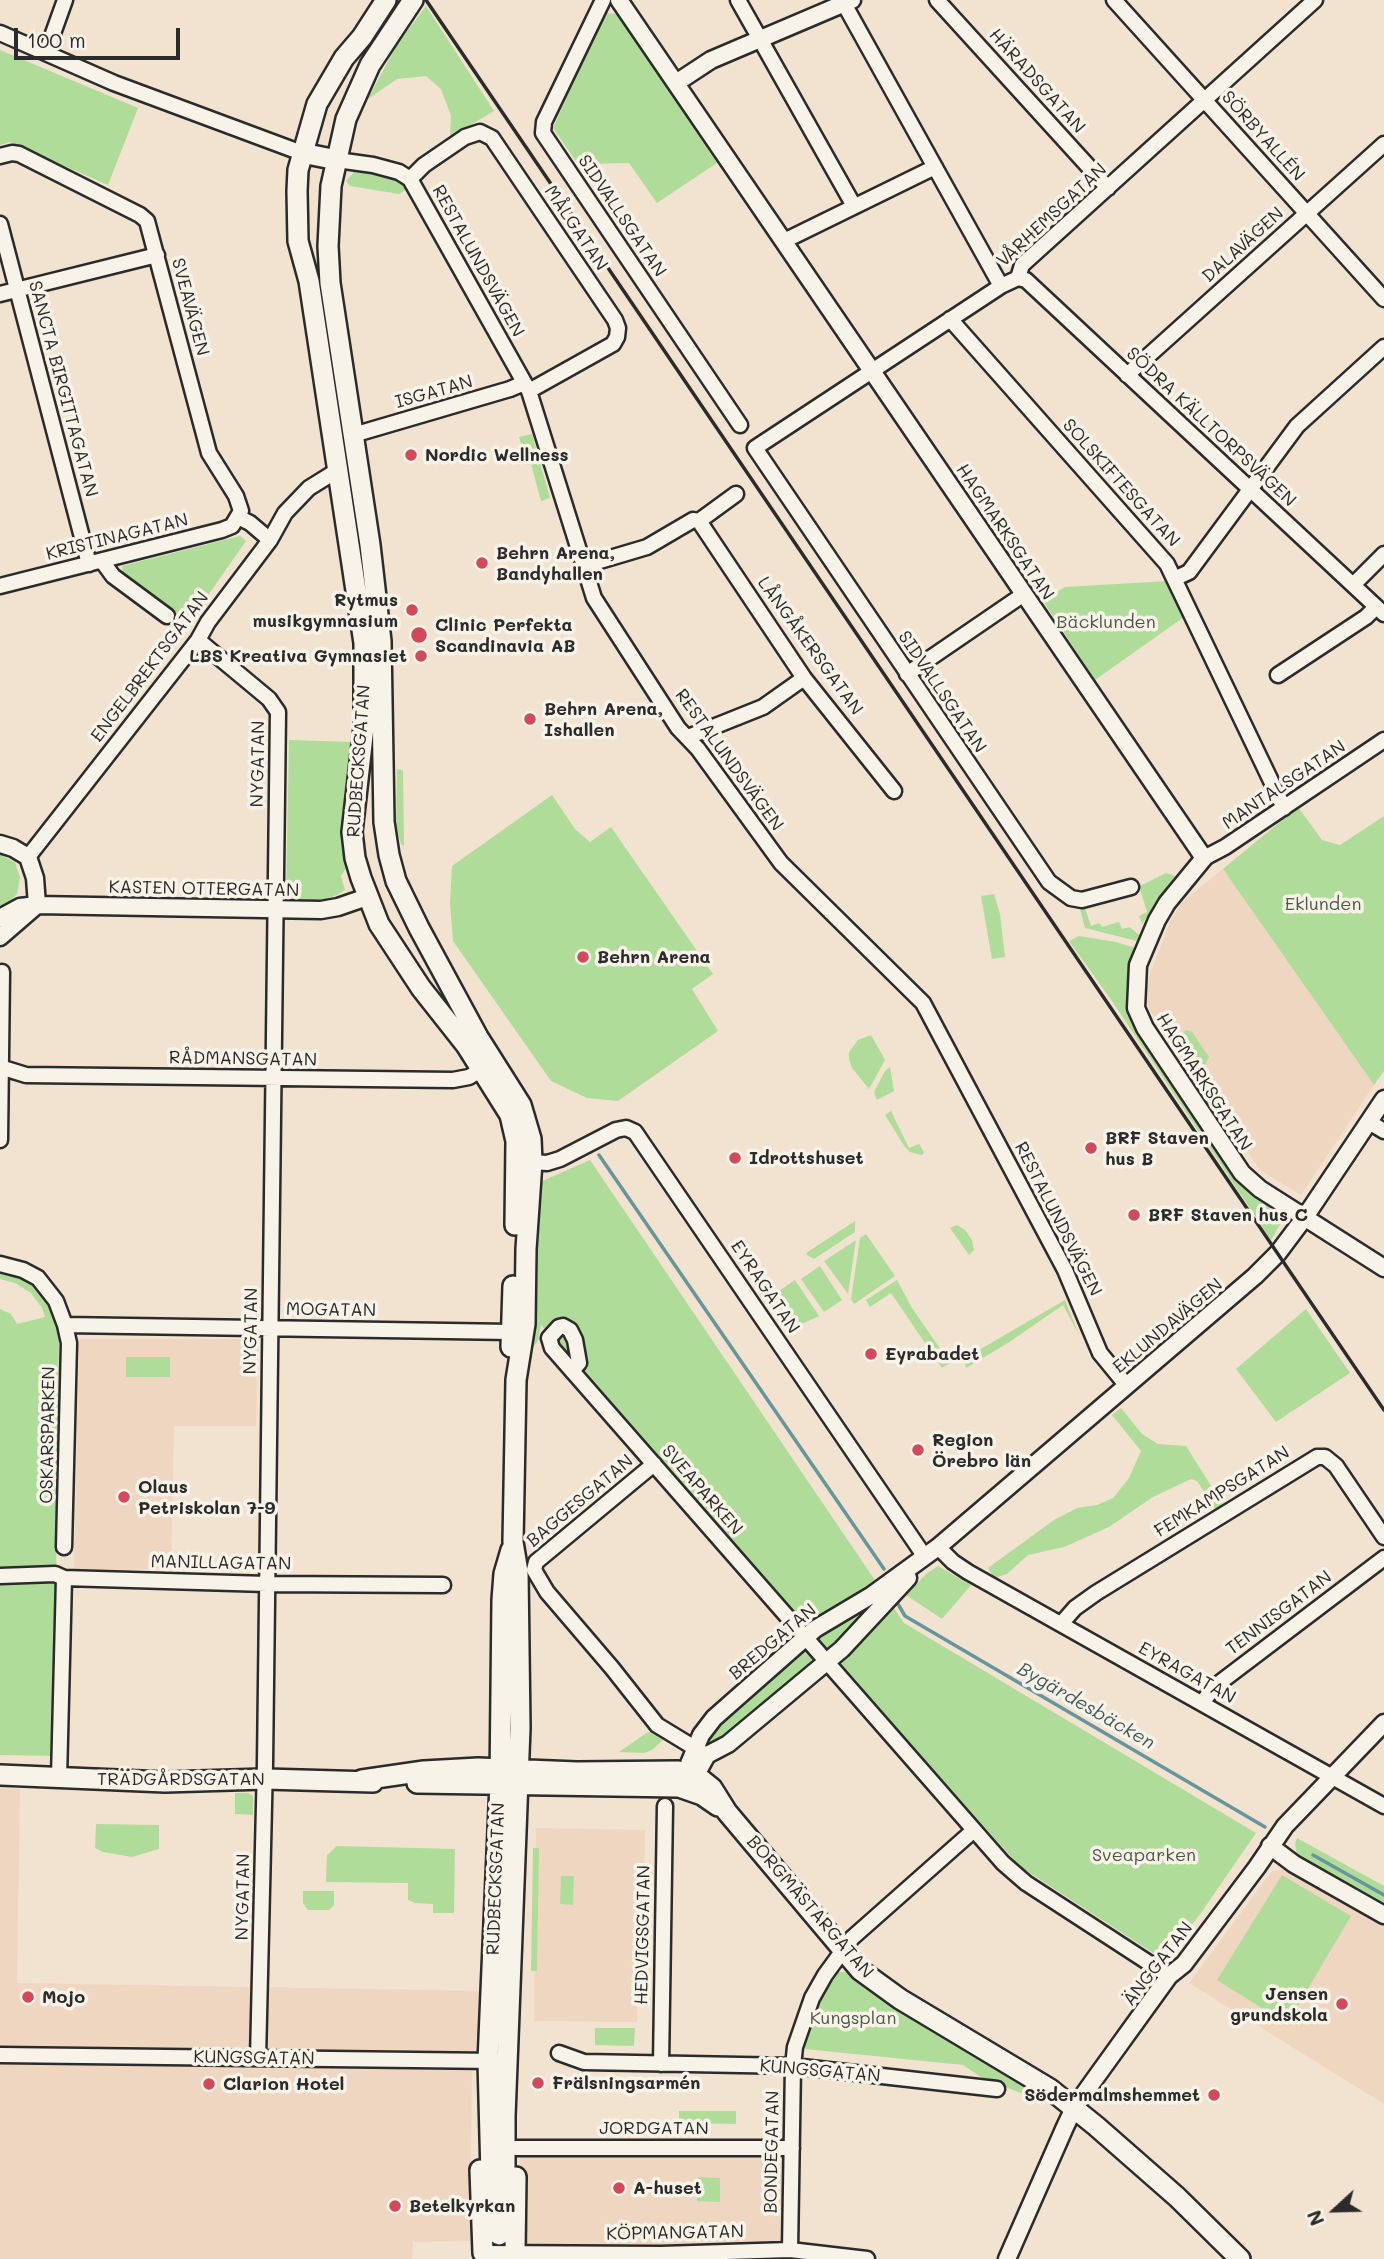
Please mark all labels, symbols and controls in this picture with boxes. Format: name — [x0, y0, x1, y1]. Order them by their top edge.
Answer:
scale bar — [18, 14, 184, 58]
street label: HÄRADSGATAN — [984, 24, 1090, 138]
text: 100 m — [27, 26, 86, 53]
street label: SÖRBYALLÉN — [1217, 86, 1309, 186]
street label: SIDVALLSGATAN — [573, 151, 671, 281]
street label: VÅRHEMSGATAN — [993, 159, 1111, 271]
street label: RESTALUNDSVÄGEN — [427, 181, 529, 341]
street label: MÅLGATAN — [540, 181, 612, 275]
street label: DALAVÄGEN — [1198, 203, 1288, 287]
street label: SVEAVÄGEN — [167, 256, 213, 358]
street label: SANCTA BIRGITTAGATAN — [24, 279, 102, 499]
street label: SÖDRA KÄLLTORPSVÄGEN — [1122, 343, 1300, 511]
street label: ISGATAN — [393, 371, 475, 413]
street label: SOLSKIFTESGATAN — [1058, 415, 1184, 551]
place label: Nordic Wellness — [425, 444, 569, 466]
marker: Nordic Wellness — [403, 447, 419, 463]
street label: HAGMARKSGATAN — [951, 460, 1059, 604]
street label: KRISTINAGATAN — [44, 509, 190, 565]
place label: Behrn Arena, Bandyhallen — [496, 542, 615, 584]
marker: Behrn Arena, Bandyhallen — [474, 555, 490, 571]
street label: LÅNGÅKERSGATAN — [753, 573, 867, 719]
street label: ENGELBREKTSGATAN — [86, 588, 214, 746]
place label: Rytmus musikgymnasium — [253, 589, 398, 632]
marker: Rytmus musikgymnasium — [404, 602, 420, 618]
park label: Bäcklunden — [1056, 611, 1156, 633]
place label: Clinic Perfekta Scandinavia AB — [435, 614, 575, 656]
marker: Clinic Perfekta Scandinavia AB — [409, 625, 429, 645]
street label: SIDVALLSGATAN — [893, 627, 991, 757]
place label: LBS Kreativa Gymnasiet — [189, 645, 407, 667]
marker: LBS Kreativa Gymnasiet — [413, 648, 429, 664]
street label: RUDBECKSGATAN — [343, 684, 375, 838]
street label: RESTALUNDSVÄGEN — [670, 685, 788, 835]
place label: Behrn Arena, Ishallen — [544, 698, 663, 740]
marker: Behrn Arena, Ishallen — [522, 711, 538, 727]
street label: NYGATAN — [246, 721, 270, 807]
street label: MANTALSGATAN — [1218, 736, 1350, 834]
street label: KASTEN OTTERGATAN — [109, 877, 299, 901]
park label: Eklunden — [1285, 893, 1361, 915]
place label: Behrn Arena — [597, 946, 711, 968]
marker: Behrn Arena — [575, 949, 591, 965]
street label: HAGMARKSGATAN — [1151, 1009, 1257, 1155]
street label: RÅDMANSGATAN — [169, 1047, 317, 1071]
place label: BRF Staven hus B — [1105, 1127, 1209, 1170]
street label: RESTALUNDSVÄGEN — [1010, 1138, 1106, 1300]
marker: BRF Staven hus B — [1083, 1140, 1099, 1156]
place label: Idrottshuset — [749, 1147, 863, 1169]
marker: Idrottshuset — [727, 1150, 743, 1166]
place label: BRF Staven hus C — [1148, 1204, 1308, 1226]
marker: BRF Staven hus C — [1126, 1207, 1142, 1223]
street label: EYRAGATAN — [726, 1236, 804, 1338]
street label: EKLUNDAVÄGEN — [1109, 1274, 1227, 1378]
street label: NYGATAN — [239, 1288, 263, 1374]
street label: MOGATAN — [286, 1298, 376, 1322]
place label: Eyrabadet — [885, 1343, 979, 1365]
marker: Eyrabadet — [863, 1346, 879, 1362]
street label: OSKARSPARKEN — [36, 1366, 60, 1504]
place label: Region Örebro län — [932, 1429, 1031, 1472]
street label: SVEAPARKEN — [657, 1440, 747, 1540]
marker: Region Örebro län — [910, 1442, 926, 1458]
street label: FEMKAMPSGATAN — [1150, 1442, 1294, 1542]
street label: BAGGESGATAN — [522, 1450, 638, 1552]
place label: Olaus Petriskolan 7-9 — [138, 1476, 275, 1518]
marker: Olaus Petriskolan 7-9 — [116, 1489, 132, 1505]
street label: MANILLAGATAN — [150, 1551, 292, 1575]
street label: TENNISGATAN — [1222, 1566, 1336, 1660]
street label: BREDGATAN — [725, 1599, 821, 1685]
street label: EYRAGATAN — [1135, 1637, 1239, 1709]
water label: Bygärdesbäcken — [1013, 1657, 1159, 1755]
street label: TRÄDGÅRDSGATAN — [97, 1768, 265, 1790]
street label: RUDBECKSGATAN — [483, 1802, 509, 1956]
street label: BORGMÄSTARGATAN — [742, 1831, 878, 1983]
park label: Sveaparken — [1092, 1844, 1196, 1866]
street label: NYGATAN — [231, 1854, 255, 1940]
street label: HEDVIGSGATAN — [631, 1865, 655, 2005]
street label: ÄNGGATAN — [1119, 1918, 1197, 2010]
place label: Jensen grundskola — [1230, 1983, 1328, 2025]
place label: Mojo — [42, 1986, 85, 2008]
marker: Mojo — [20, 1989, 36, 2005]
marker: Jensen grundskola — [1334, 1996, 1350, 2012]
park label: Kungsplan — [810, 2007, 896, 2029]
street label: KUNGSGATAN — [193, 2046, 315, 2070]
street label: KUNGSGATAN — [759, 2055, 881, 2087]
place label: Frälsningsarmén — [552, 2072, 700, 2094]
place label: Clarion Hotel — [223, 2073, 344, 2095]
marker: Frälsningsarmén — [530, 2075, 546, 2091]
marker: Clarion Hotel — [201, 2076, 217, 2092]
place label: Södermalmshemmet — [1024, 2084, 1200, 2106]
marker: Södermalmshemmet — [1206, 2087, 1222, 2103]
street label: BONDEGATAN — [760, 2090, 784, 2214]
street label: JORDGATAN — [599, 2117, 709, 2139]
north arrow — [1300, 2175, 1370, 2245]
place label: A-huset — [633, 2177, 702, 2199]
marker: A-huset — [611, 2180, 627, 2196]
place label: Betelkyrkan — [409, 2195, 515, 2217]
marker: Betelkyrkan — [387, 2198, 403, 2214]
text: N — [1301, 2207, 1329, 2229]
street label: KÖPMANGATAN — [606, 2221, 744, 2245]

